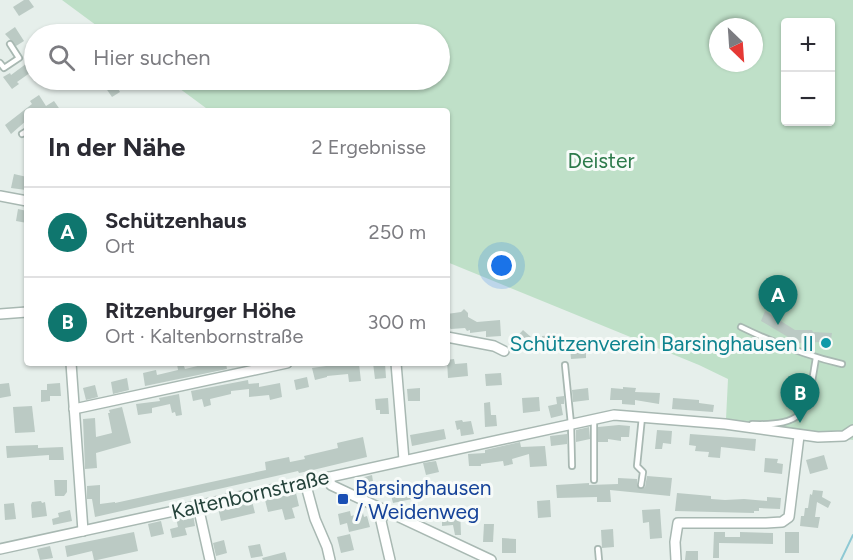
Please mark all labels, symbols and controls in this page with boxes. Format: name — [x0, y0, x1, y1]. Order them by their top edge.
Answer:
north arrow — [709, 18, 763, 72]
map controls — [781, 18, 835, 126]
button: + — [781, 18, 835, 72]
search box — [24, 24, 450, 90]
icon: search — [45, 41, 78, 74]
text: Hier suchen — [93, 44, 211, 71]
button: − — [781, 72, 835, 126]
text: In der Nähe — [48, 131, 185, 163]
text: 2 Ergebnisse — [312, 135, 426, 159]
park label: Deister — [567, 148, 635, 173]
text: Schützenhaus — [105, 207, 246, 234]
text: A — [60, 220, 75, 244]
text: 250 m — [369, 220, 426, 244]
text: Ort — [105, 234, 135, 258]
your location — [487, 251, 516, 280]
pin: A — [758, 276, 798, 325]
text: Ritzenburger Höhe — [105, 297, 296, 324]
text: B — [61, 310, 74, 334]
text: 300 m — [368, 310, 426, 334]
text: Ort · Kaltenbornstraße — [105, 324, 303, 348]
place label: Schützenverein Barsinghausen II — [510, 331, 814, 356]
marker: Schützenverein Barsinghausen II — [819, 336, 833, 350]
pin: B — [780, 374, 820, 423]
street label: Kaltenbornstraße — [169, 464, 331, 524]
place label: Barsinghausen / Weidenweg — [355, 475, 491, 524]
marker: Barsinghausen / Weidenweg — [336, 492, 350, 506]

